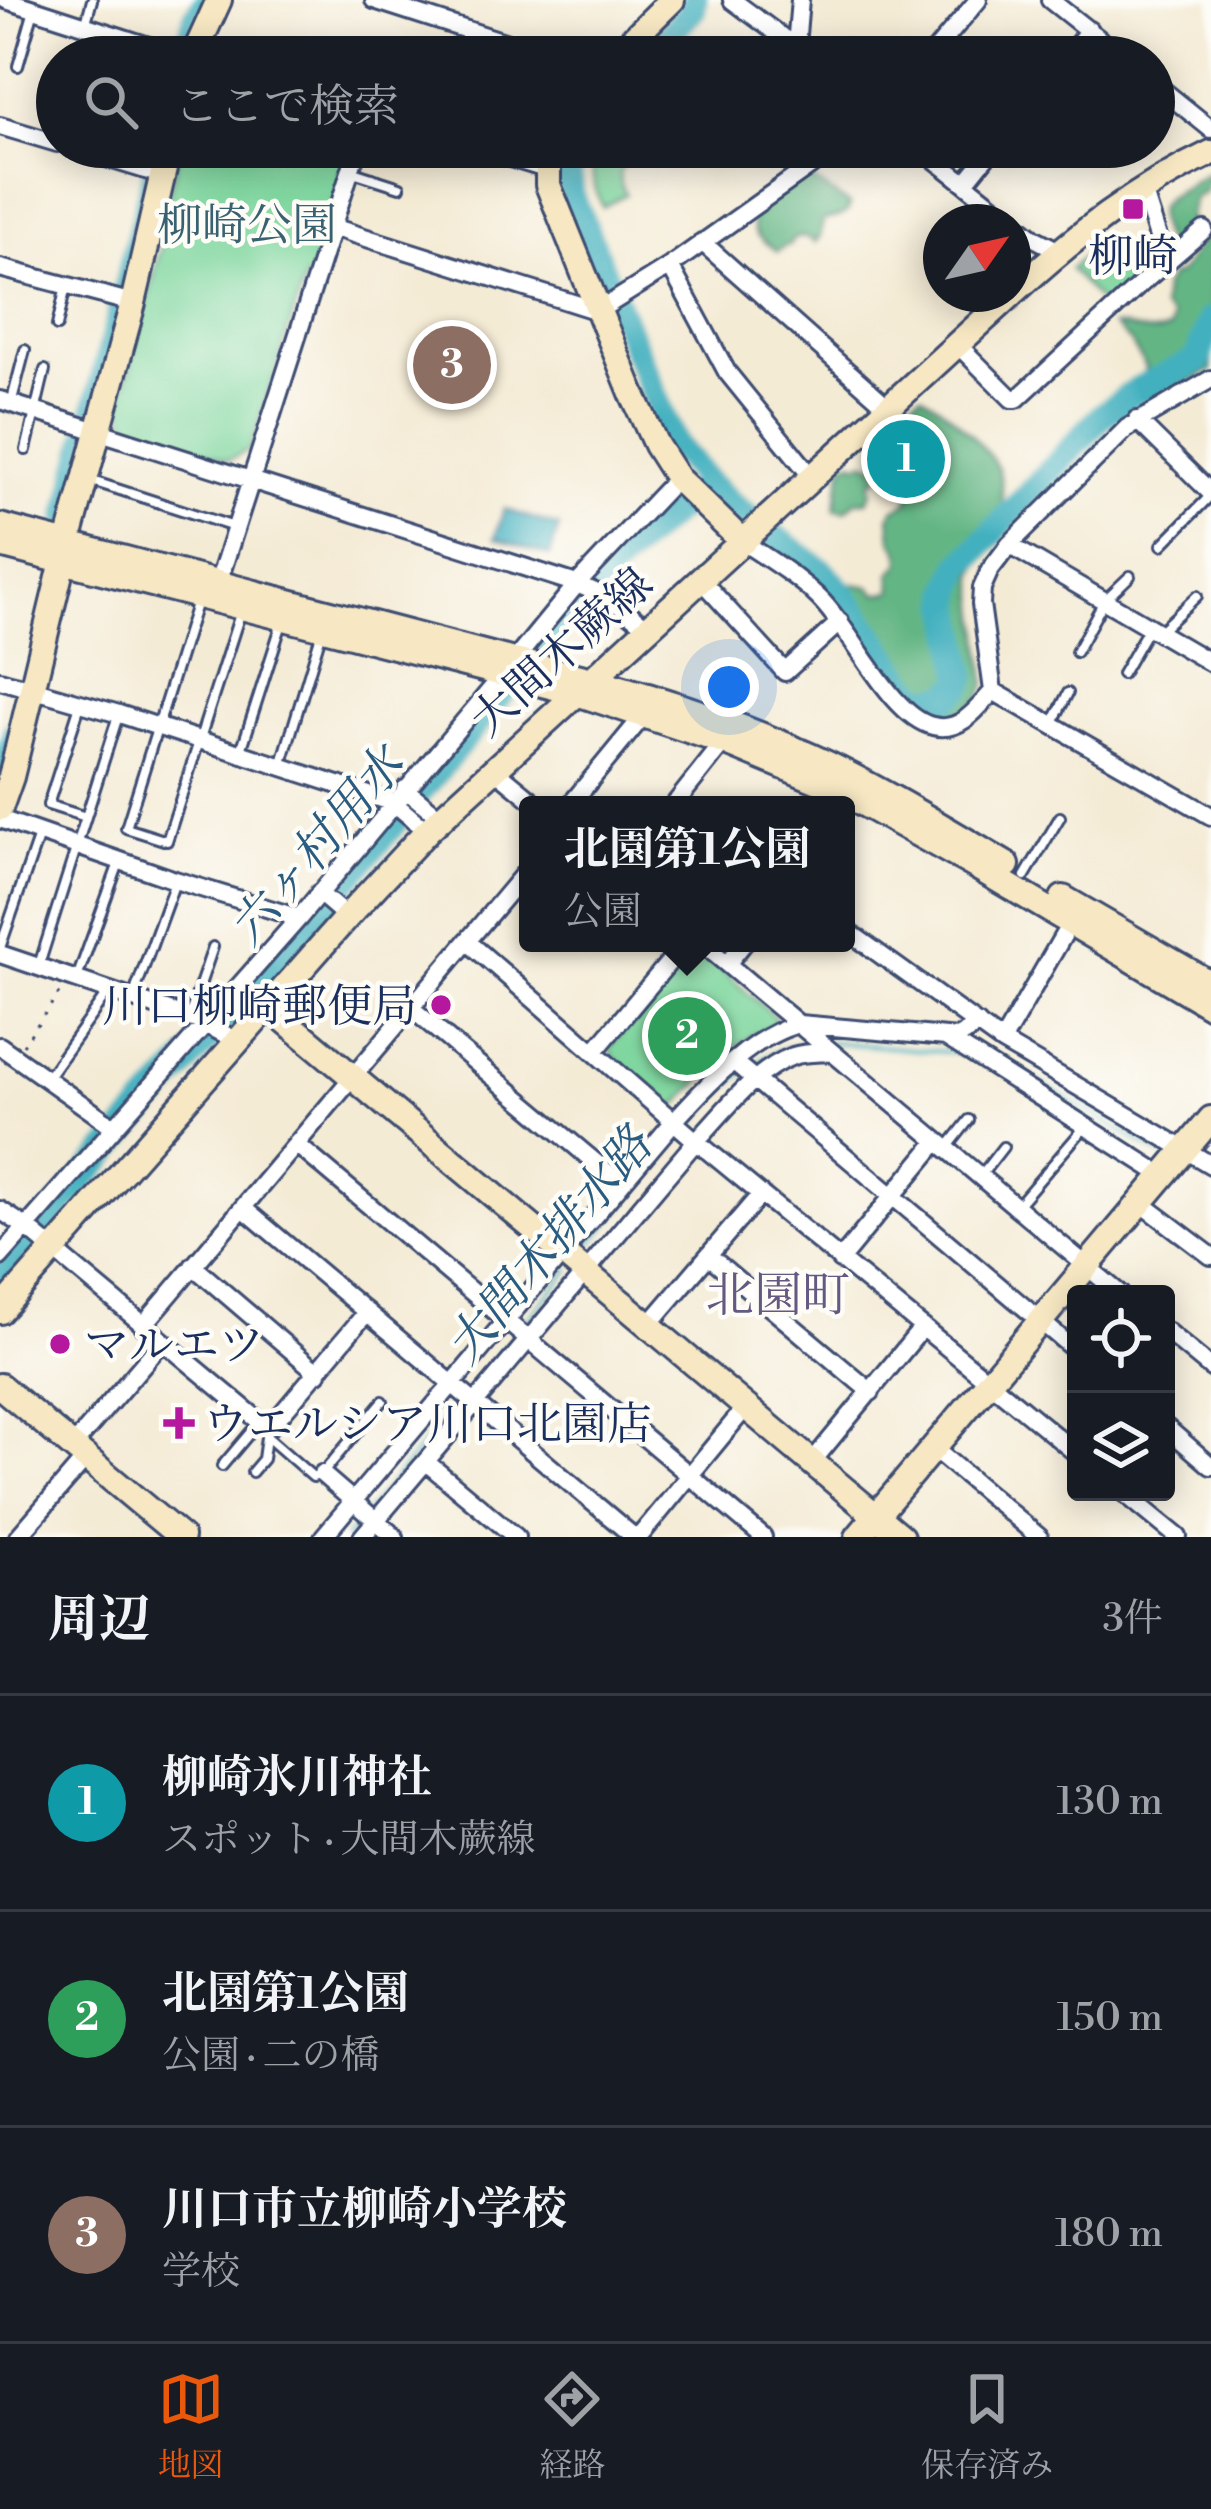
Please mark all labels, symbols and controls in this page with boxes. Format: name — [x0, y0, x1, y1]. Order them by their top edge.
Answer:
search box — [36, 36, 1175, 168]
icon: search — [78, 69, 144, 135]
text: ここで検索 — [174, 79, 399, 136]
marker: 柳崎 — [1120, 196, 1146, 222]
park label: 柳崎公園 — [157, 198, 337, 255]
north arrow — [923, 204, 1031, 312]
place label: 柳崎 — [1088, 229, 1178, 286]
pin: 3 — [413, 320, 491, 410]
pin: 1 — [867, 414, 945, 504]
street label: 大間木蕨線 — [460, 556, 665, 749]
your location — [699, 657, 759, 717]
water label: 六ヶ村用水 — [218, 734, 421, 959]
popup — [519, 796, 855, 952]
text: 北園第1公園 — [564, 822, 810, 879]
text: 公園 — [564, 888, 642, 937]
place label: 川口柳崎郵便局 — [102, 979, 417, 1036]
pin: 2 — [648, 991, 726, 1081]
marker: 川口柳崎郵便局 — [428, 992, 454, 1018]
water label: 大間木排水路 — [435, 1115, 668, 1377]
district label: 北園町 — [706, 1267, 850, 1327]
map controls — [1067, 1285, 1175, 1501]
button: locate — [1067, 1285, 1175, 1393]
place label: マルエツ — [84, 1318, 264, 1375]
marker: マルエツ — [47, 1331, 73, 1357]
button: layers — [1067, 1393, 1175, 1501]
place label: ウエルシア川口北園店 — [203, 1397, 652, 1454]
marker: ウエルシア川口北園店 — [166, 1410, 192, 1436]
text: 周辺 — [48, 1589, 150, 1653]
text: 3件 — [1102, 1595, 1163, 1644]
text: 柳崎氷川神社 — [162, 1750, 432, 1807]
text: 1 — [78, 1778, 96, 1827]
text: 130 m — [1057, 1778, 1163, 1827]
text: スポット · 大間木蕨線 — [162, 1816, 536, 1865]
text: 北園第1公園 — [162, 1966, 409, 2023]
text: 2 — [75, 1994, 99, 2043]
text: 150 m — [1057, 1994, 1163, 2043]
text: 公園 · 二の橋 — [162, 2032, 380, 2081]
text: 川口市立柳崎小学校 — [162, 2182, 567, 2239]
text: 3 — [75, 2210, 99, 2259]
text: 180 m — [1055, 2210, 1163, 2259]
text: 学校 — [162, 2248, 240, 2297]
tab: 地図 — [158, 2366, 224, 2487]
tab: 経路 — [539, 2366, 605, 2487]
tab: 保存済み — [921, 2366, 1053, 2487]

